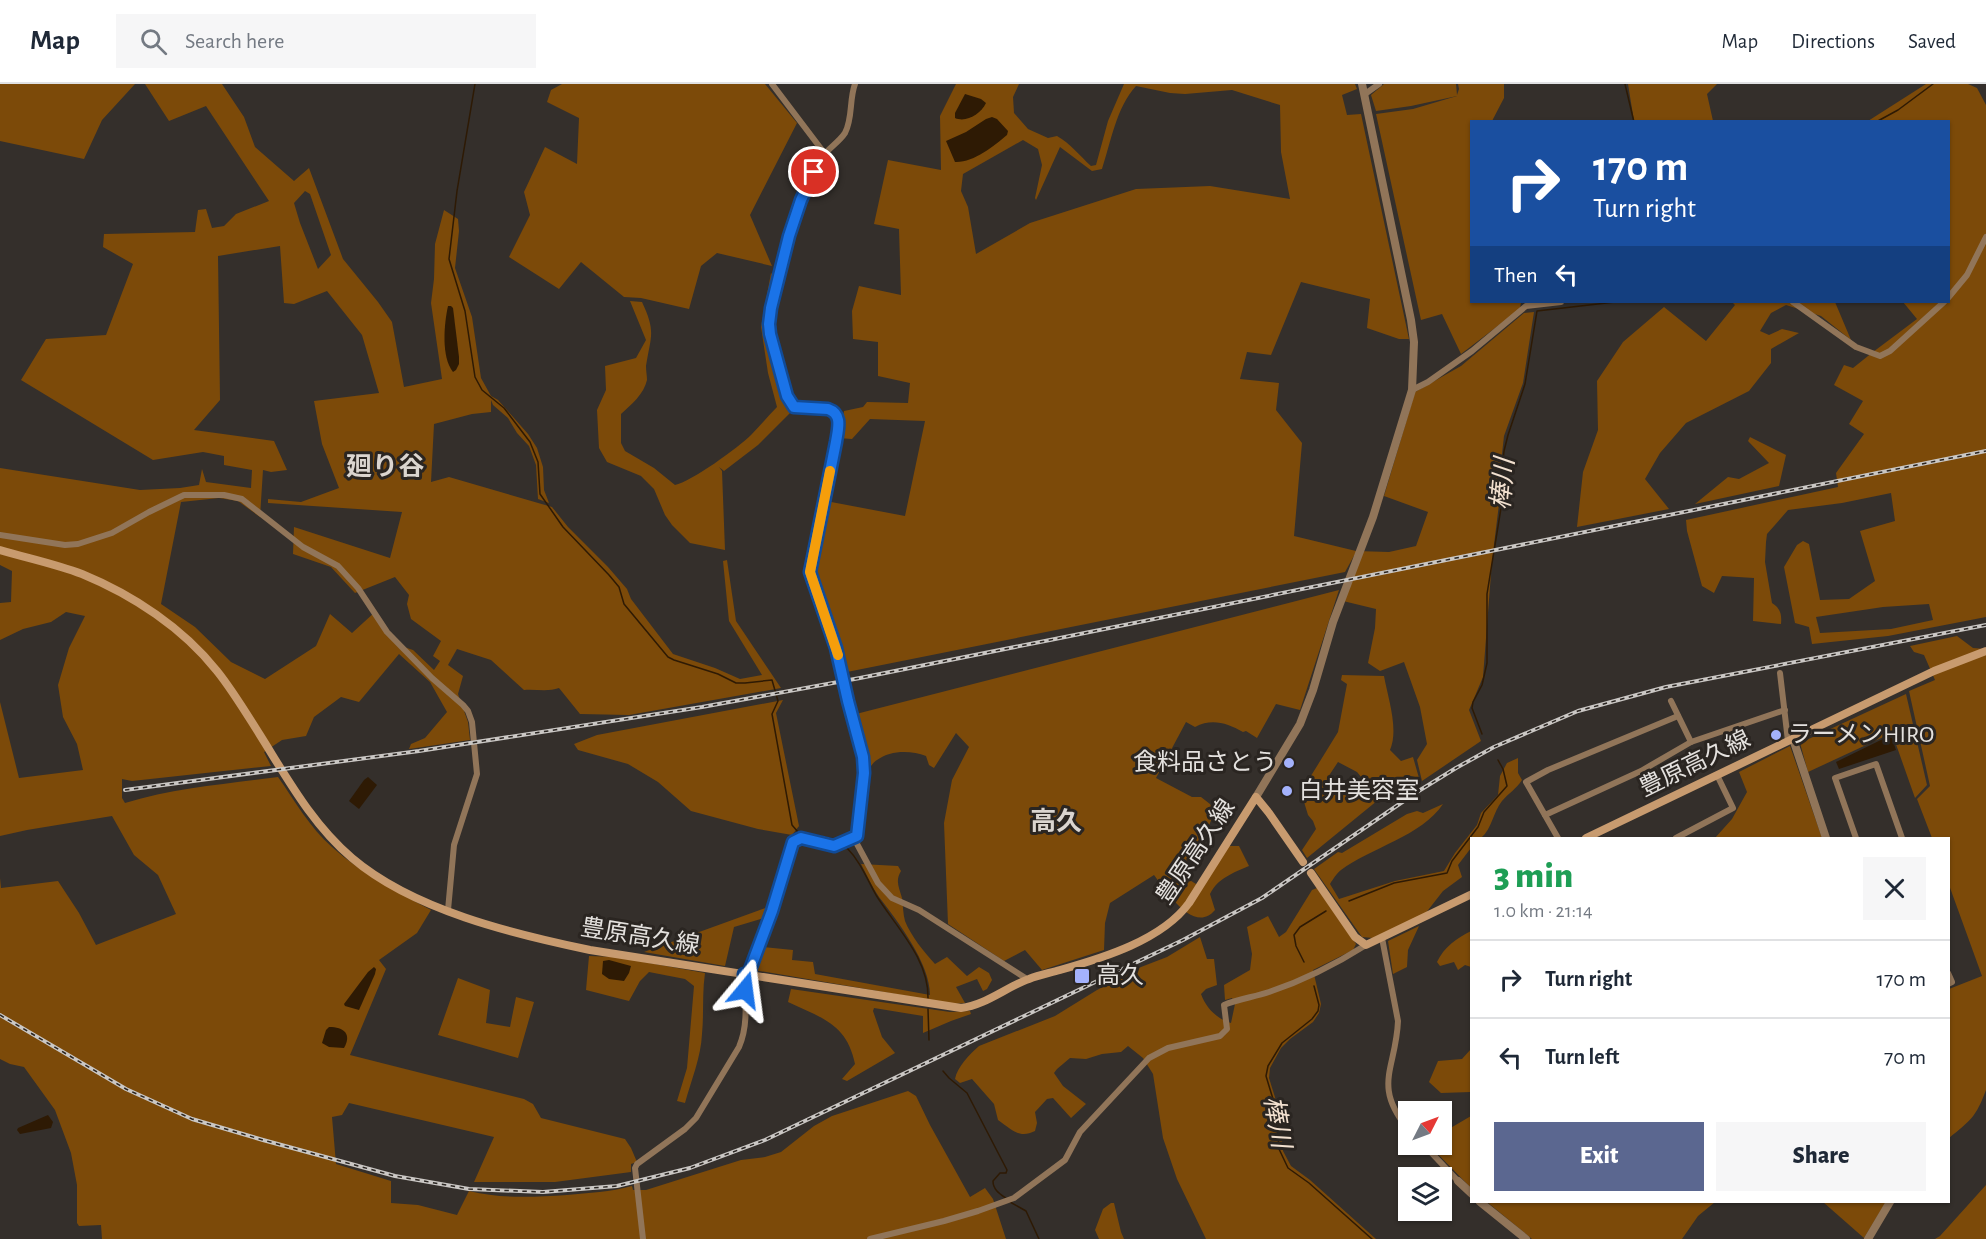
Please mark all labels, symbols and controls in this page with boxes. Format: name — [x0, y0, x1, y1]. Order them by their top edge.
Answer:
search box — [116, 14, 536, 68]
icon: search — [137, 25, 170, 58]
text: Map — [30, 27, 80, 55]
text: Search here — [185, 30, 284, 52]
text: Map — [1722, 31, 1758, 52]
text: Directions — [1791, 31, 1875, 52]
text: Saved — [1908, 31, 1956, 52]
icon: right — [1494, 144, 1572, 222]
pin — [788, 146, 839, 197]
text: 170 m — [1593, 146, 1688, 188]
icon: arrive — [797, 155, 830, 188]
text: Turn right — [1593, 195, 1696, 222]
icon: left — [1550, 258, 1583, 291]
text: Then — [1494, 264, 1538, 286]
district label: 廻り谷 — [346, 453, 424, 480]
water label: 棒川 — [1487, 454, 1518, 511]
place label: ラーメンHIRO — [1788, 723, 1934, 747]
street label: 豊原高久線 — [1635, 725, 1754, 801]
marker: ラーメンHIRO — [1769, 728, 1783, 742]
place label: 食料品さとう — [1133, 749, 1277, 775]
marker: 食料品さとう — [1282, 756, 1296, 770]
place label: 白井美容室 — [1299, 777, 1419, 803]
marker: 白井美容室 — [1280, 784, 1294, 798]
street label: 豊原高久線 — [1151, 794, 1240, 908]
district label: 高久 — [1030, 807, 1082, 835]
button: close — [1863, 857, 1926, 920]
text: 3 min — [1494, 858, 1573, 894]
text: 1.0 km · 21:14 — [1494, 901, 1593, 921]
street label: 豊原高久線 — [579, 914, 701, 958]
position arrow — [713, 958, 777, 1022]
place label: 高久 — [1096, 962, 1144, 988]
icon: right — [1494, 963, 1527, 996]
marker: 高久 — [1073, 967, 1091, 985]
text: Turn right — [1545, 968, 1632, 990]
text: 170 m — [1876, 968, 1926, 990]
icon: left — [1494, 1041, 1527, 1074]
text: Turn left — [1545, 1046, 1619, 1068]
text: 70 m — [1884, 1046, 1926, 1068]
water label: 棒川 — [1260, 1094, 1296, 1153]
north arrow — [1398, 1101, 1452, 1155]
map controls — [1398, 1101, 1452, 1221]
button: Exit — [1494, 1122, 1704, 1191]
button: Share — [1716, 1122, 1926, 1191]
button: layers — [1398, 1167, 1452, 1221]

